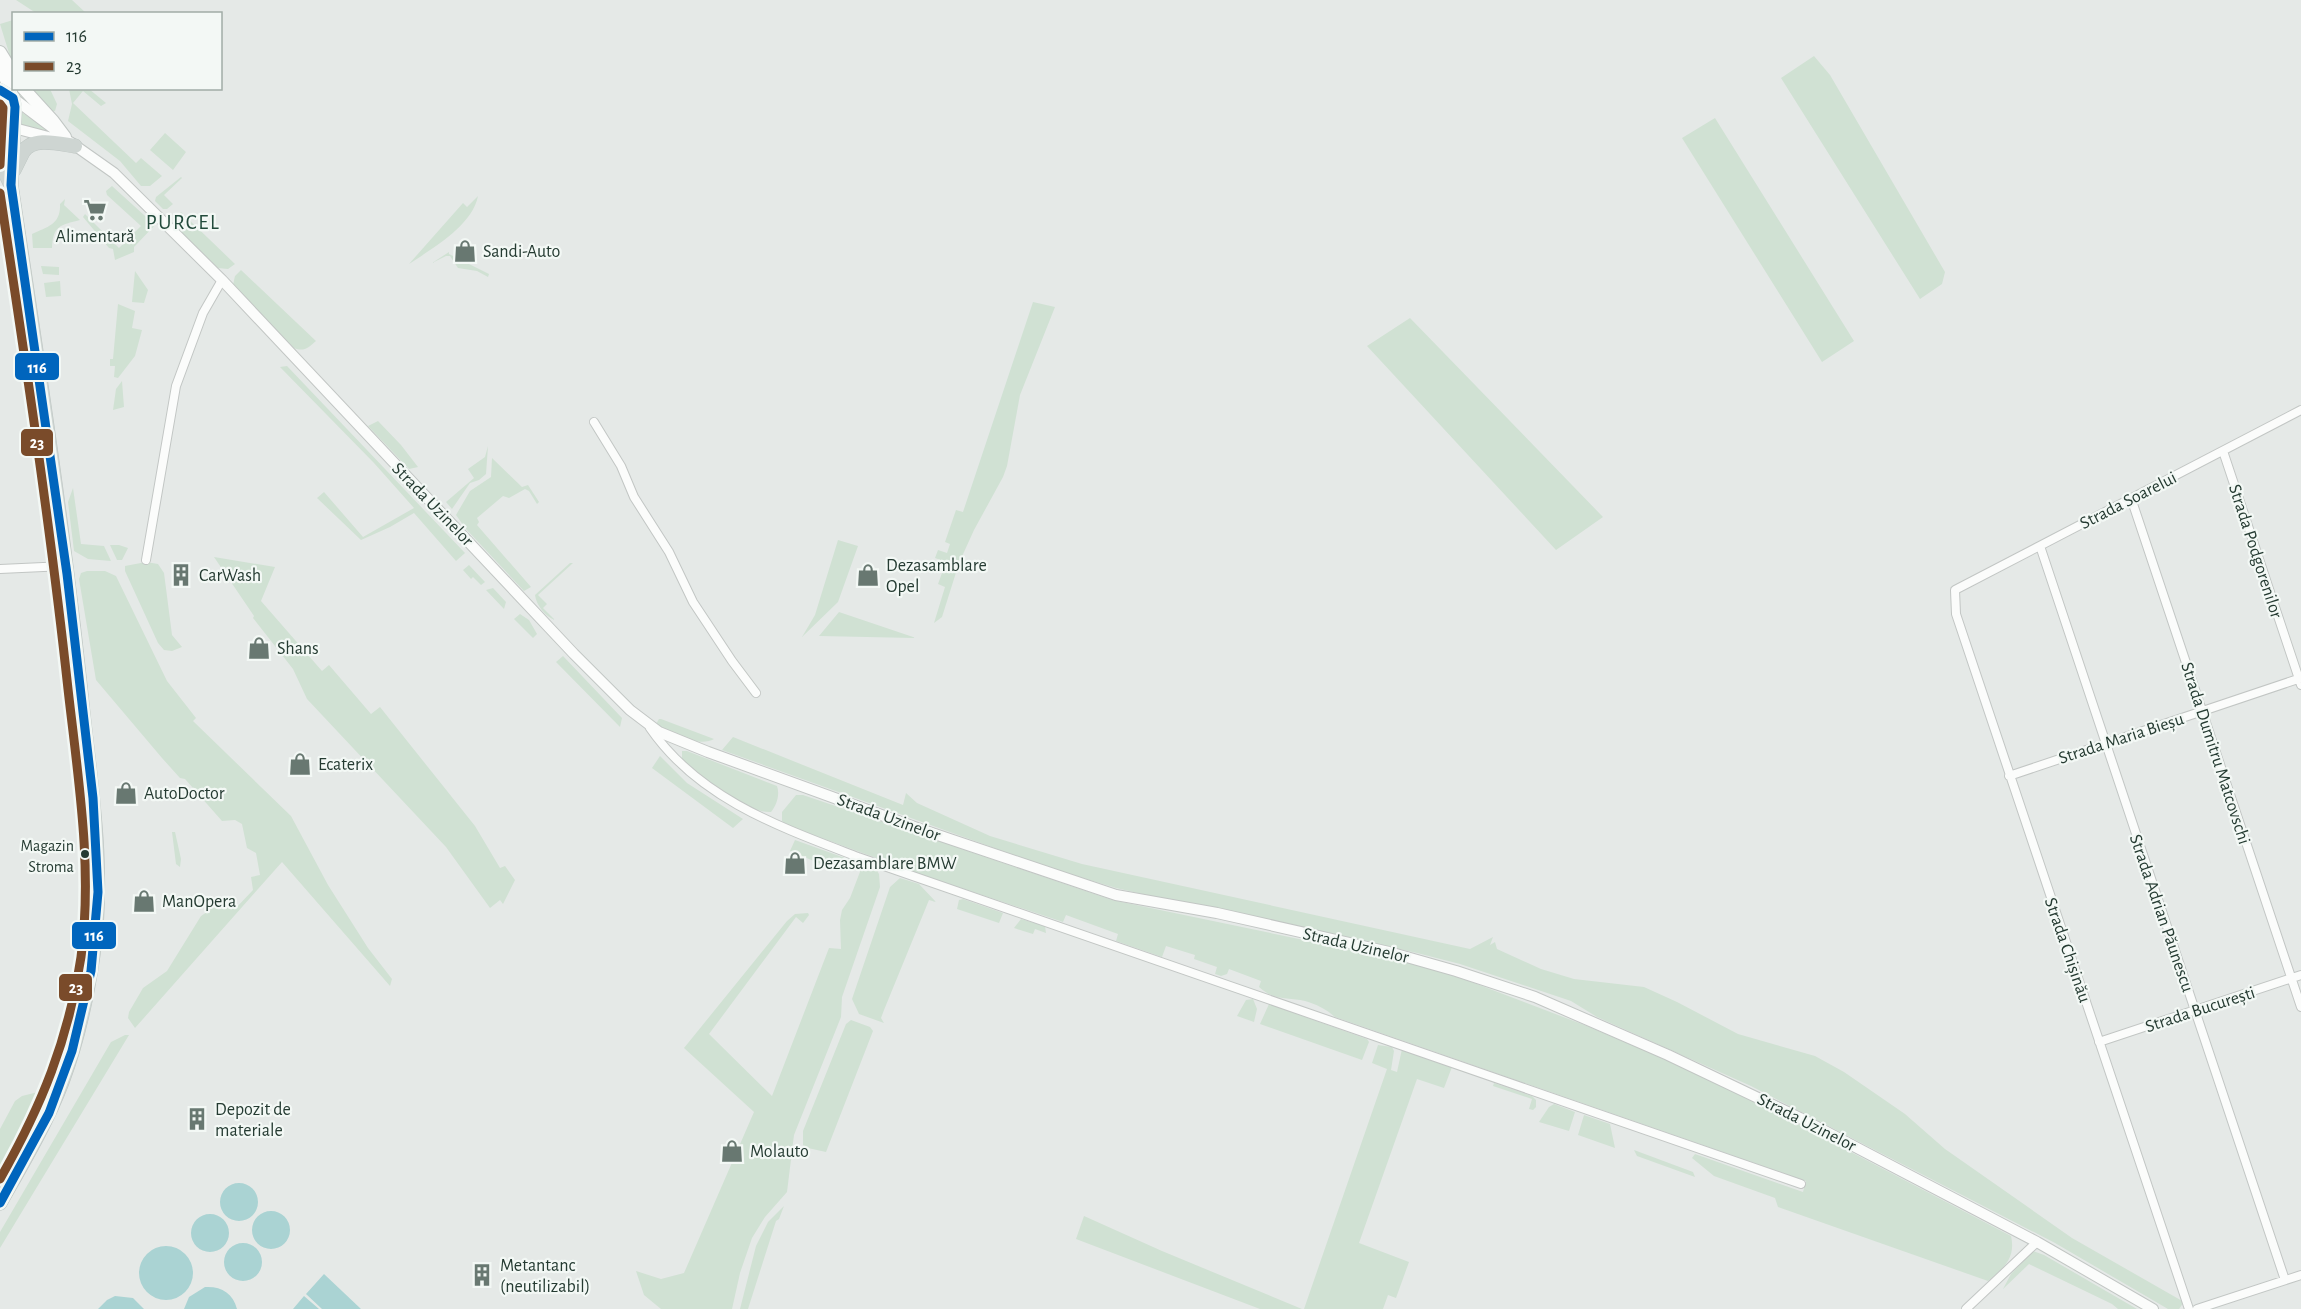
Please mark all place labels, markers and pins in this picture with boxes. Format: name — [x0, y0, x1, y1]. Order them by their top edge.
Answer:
supermarket icon: Alimentară — [82, 197, 108, 223]
place label: Alimentară — [55, 228, 135, 246]
shop icon: Sandi-Auto — [452, 238, 478, 264]
place label: Sandi-Auto — [483, 243, 561, 261]
place label: Dezasamblare Opel — [886, 557, 987, 596]
building icon: CarWash — [168, 562, 194, 588]
shop icon: Dezasamblare Opel — [855, 562, 881, 588]
place label: CarWash — [199, 567, 261, 585]
shop icon: Shans — [246, 635, 272, 661]
place label: Shans — [277, 640, 319, 658]
shop icon: Ecaterix — [287, 751, 313, 777]
place label: Ecaterix — [318, 756, 373, 774]
shop icon: AutoDoctor — [113, 780, 139, 806]
place label: AutoDoctor — [144, 785, 225, 803]
place label: Magazin Stroma — [20, 838, 74, 875]
marker: Magazin Stroma — [79, 848, 91, 860]
shop icon: Dezasamblare BMW — [782, 850, 808, 876]
place label: Dezasamblare BMW — [813, 855, 957, 873]
shop icon: ManOpera — [131, 888, 157, 914]
place label: ManOpera — [162, 893, 236, 911]
place label: Depozit de materiale — [215, 1101, 291, 1140]
building icon: Depozit de materiale — [184, 1106, 210, 1132]
shop icon: Molauto — [719, 1138, 745, 1164]
place label: Molauto — [750, 1143, 809, 1161]
place label: Metantanc (neutilizabil) — [500, 1257, 590, 1296]
building icon: Metantanc (neutilizabil) — [469, 1262, 495, 1288]

